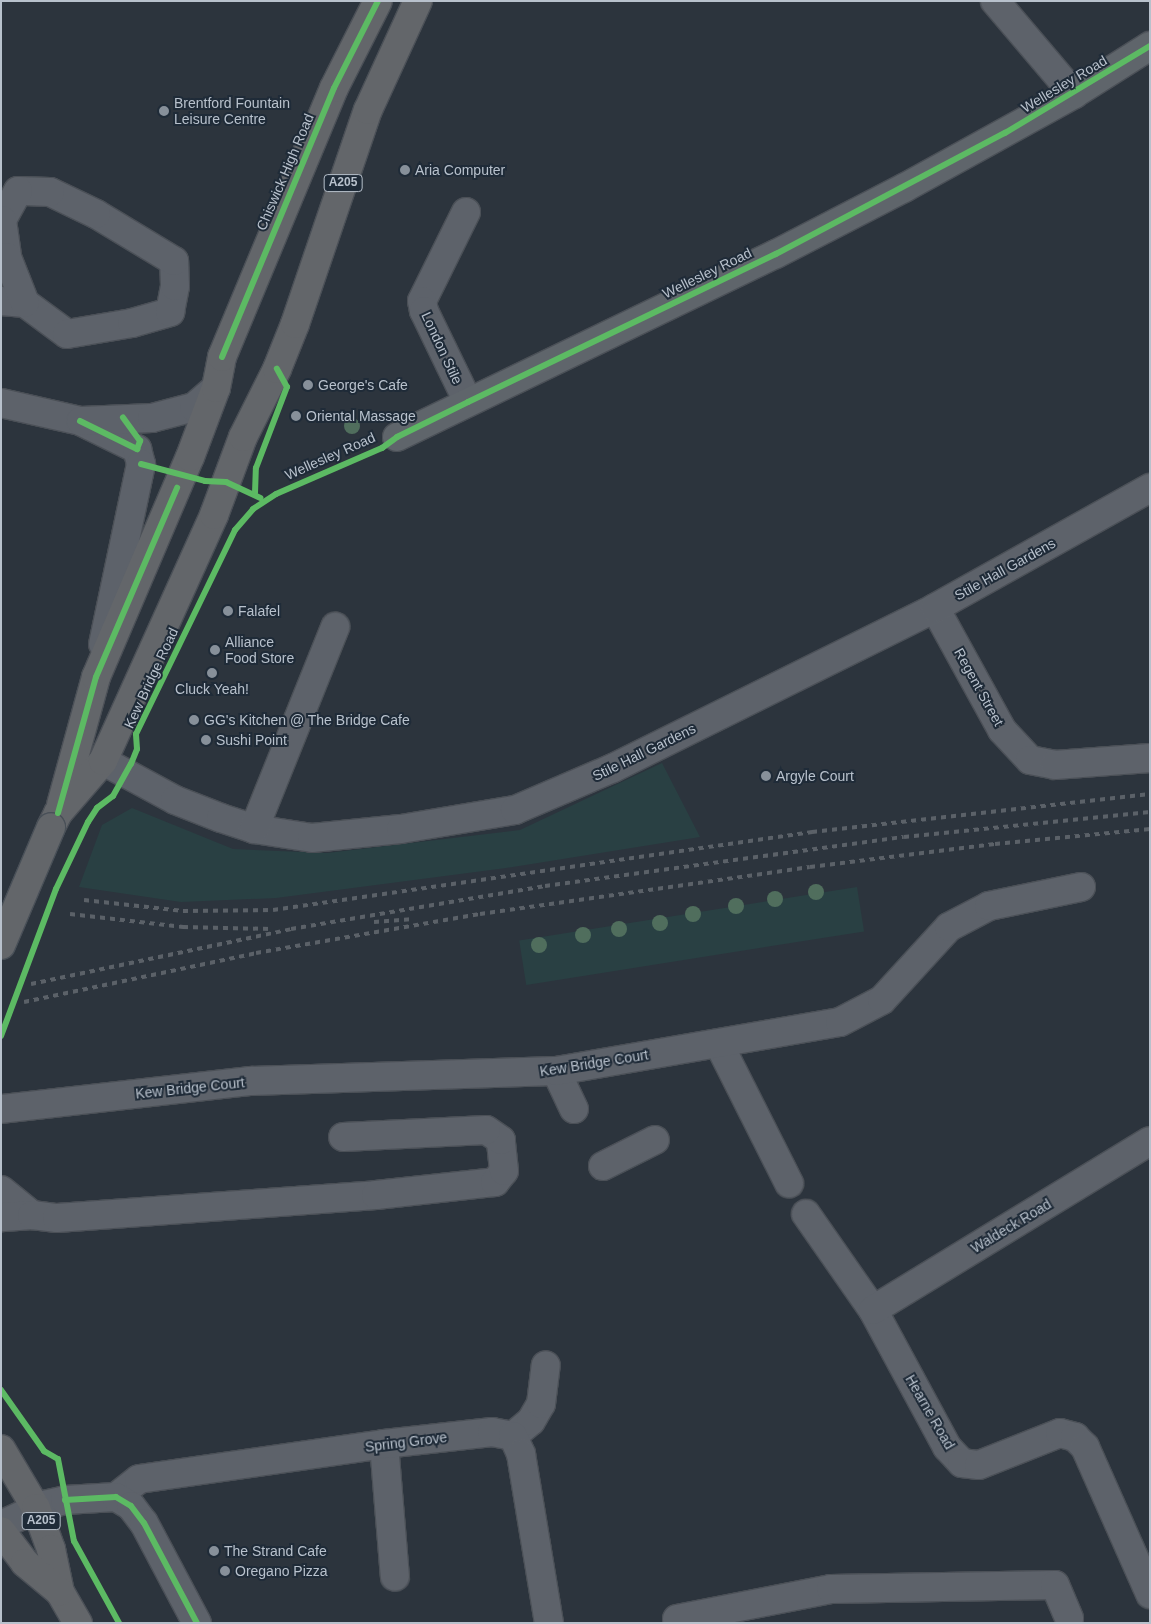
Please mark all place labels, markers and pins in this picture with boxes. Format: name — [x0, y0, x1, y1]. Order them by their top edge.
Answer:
place label: Brentford Fountain Leisure Centre — [174, 95, 290, 128]
marker: Brentford Fountain Leisure Centre — [158, 105, 170, 117]
place label: Aria Computer — [415, 162, 505, 178]
marker: Aria Computer — [399, 164, 411, 176]
place label: George's Cafe — [318, 377, 408, 393]
marker: George's Cafe — [302, 379, 314, 391]
place label: Oriental Massage — [306, 408, 416, 424]
marker: Oriental Massage — [290, 410, 302, 422]
place label: Falafel — [238, 603, 280, 619]
marker: Falafel — [222, 605, 234, 617]
place label: Alliance Food Store — [225, 634, 294, 666]
marker: Alliance Food Store — [209, 644, 221, 656]
marker: Cluck Yeah! — [206, 667, 218, 679]
place label: Cluck Yeah! — [175, 681, 249, 697]
place label: GG's Kitchen @ The Bridge Cafe — [204, 712, 410, 728]
marker: GG's Kitchen @ The Bridge Cafe — [188, 714, 200, 726]
place label: Sushi Point — [216, 732, 287, 748]
marker: Sushi Point — [200, 734, 212, 746]
place label: Argyle Court — [776, 768, 854, 784]
marker: Argyle Court — [760, 770, 772, 782]
place label: The Strand Cafe — [224, 1543, 327, 1559]
marker: The Strand Cafe — [208, 1545, 220, 1557]
place label: Oregano Pizza — [235, 1563, 328, 1579]
marker: Oregano Pizza — [219, 1565, 231, 1577]

